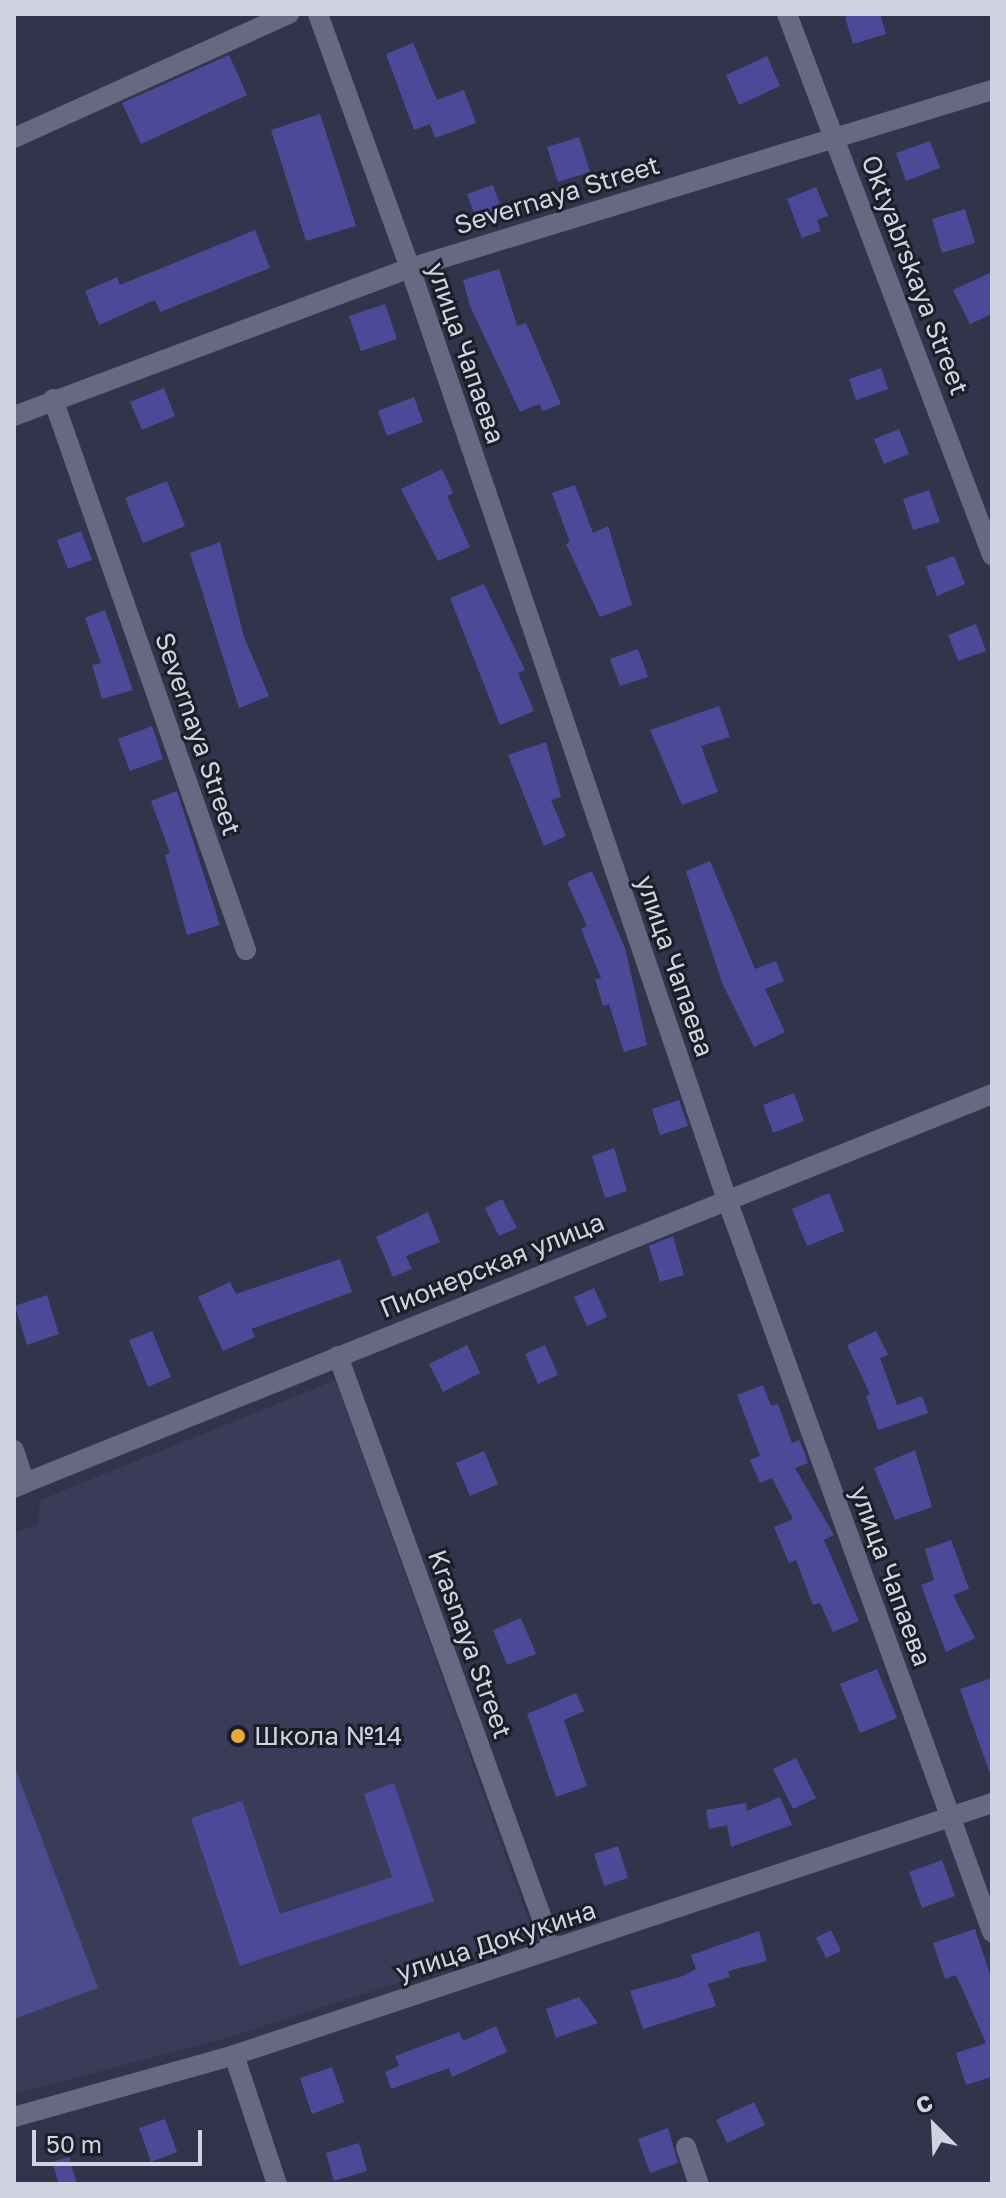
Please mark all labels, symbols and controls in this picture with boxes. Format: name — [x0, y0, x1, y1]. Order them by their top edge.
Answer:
street label: Severnaya Street — [451, 149, 663, 241]
street label: Oktyabrskaya Street — [855, 151, 975, 399]
street label: улица Чапаева — [420, 258, 512, 448]
street label: Severnaya Street — [149, 628, 247, 840]
street label: улица Чапаева — [629, 871, 721, 1061]
street label: Пионерская улица — [375, 1206, 609, 1324]
street label: улица Чапаева — [844, 1482, 938, 1670]
street label: Krasnaya Street — [421, 1545, 519, 1743]
place label: Школа №14 — [254, 1720, 402, 1752]
marker: Школа №14 — [229, 1727, 247, 1745]
street label: улица Докукина — [392, 1894, 600, 1988]
north arrow — [894, 2086, 974, 2166]
text: С — [911, 2088, 937, 2119]
scale bar — [36, 2114, 206, 2164]
text: 50 m — [46, 2129, 102, 2158]

